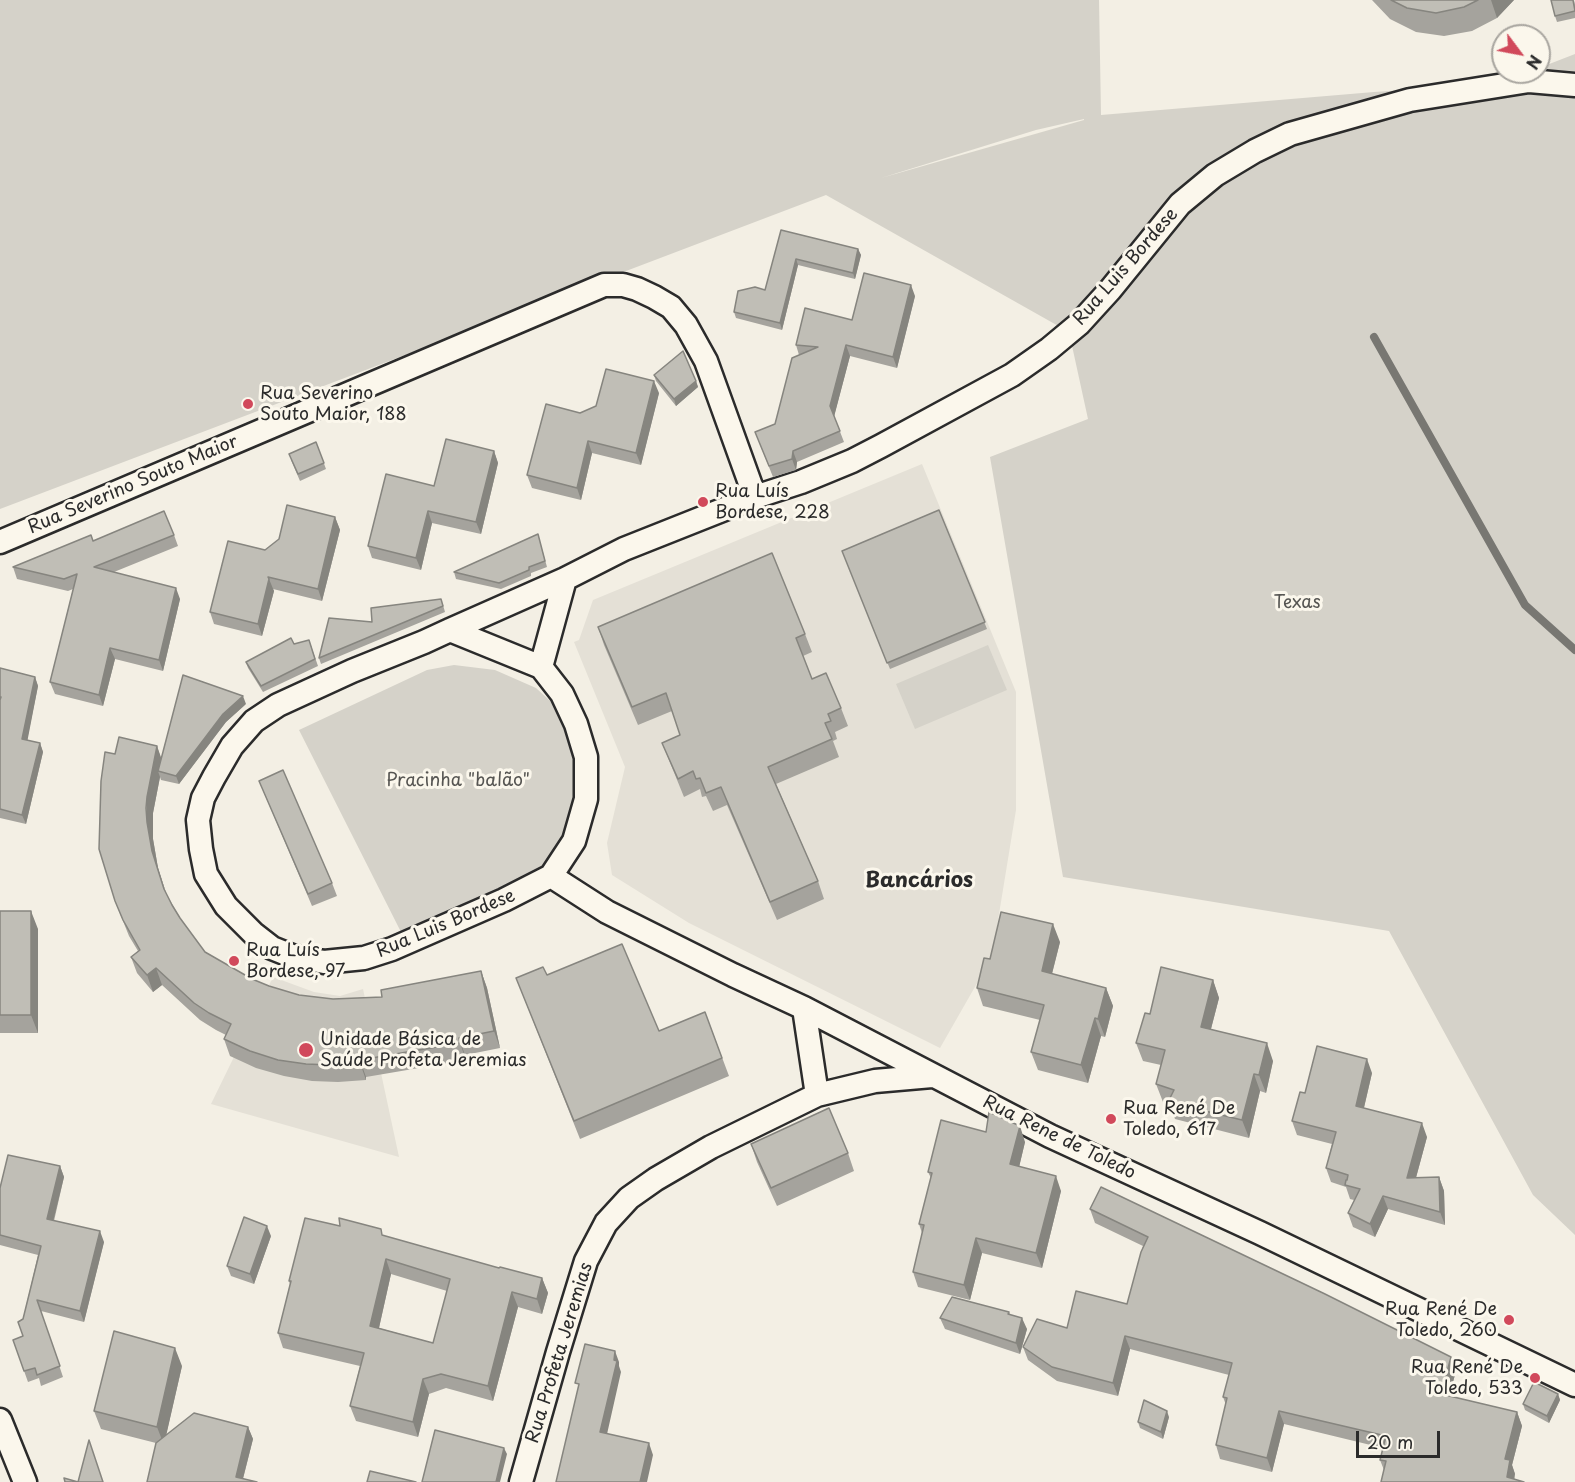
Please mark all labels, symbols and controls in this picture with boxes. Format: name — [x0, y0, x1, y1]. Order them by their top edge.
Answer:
north arrow — [1491, 24, 1551, 84]
text: N — [1521, 51, 1548, 74]
street label: Rua Luis Bordese — [1069, 204, 1183, 330]
place label: Rua Severino Souto Maior, 188 — [260, 383, 407, 426]
marker: Rua Severino Souto Maior, 188 — [241, 397, 255, 411]
street label: Rua Severino Souto Maior — [25, 431, 241, 539]
place label: Rua Luís Bordese, 228 — [715, 481, 830, 524]
marker: Rua Luís Bordese, 228 — [696, 495, 710, 509]
park label: Texas — [1273, 592, 1321, 614]
park label: Pracinha "balão" — [386, 770, 530, 792]
district label: Bancários — [865, 868, 973, 894]
street label: Rua Luis Bordese — [373, 885, 519, 963]
place label: Rua Luís Bordese, 97 — [246, 940, 345, 982]
marker: Rua Luís Bordese, 97 — [227, 954, 241, 968]
place label: Unidade Básica de Saúde Profeta Jeremias — [320, 1029, 526, 1072]
marker: Unidade Básica de Saúde Profeta Jeremias — [297, 1041, 315, 1059]
street label: Rua Rene de Toledo — [979, 1092, 1139, 1184]
place label: Rua René De Toledo, 617 — [1123, 1098, 1235, 1140]
marker: Rua René De Toledo, 617 — [1104, 1112, 1118, 1126]
street label: Rua Profeta Jeremias — [522, 1260, 598, 1446]
place label: Rua René De Toledo, 260 — [1385, 1299, 1497, 1342]
marker: Rua René De Toledo, 260 — [1502, 1313, 1516, 1327]
place label: Rua René De Toledo, 533 — [1411, 1357, 1523, 1400]
marker: Rua René De Toledo, 533 — [1528, 1371, 1542, 1385]
scale bar — [1359, 1419, 1443, 1457]
text: 20 m — [1367, 1428, 1413, 1455]

